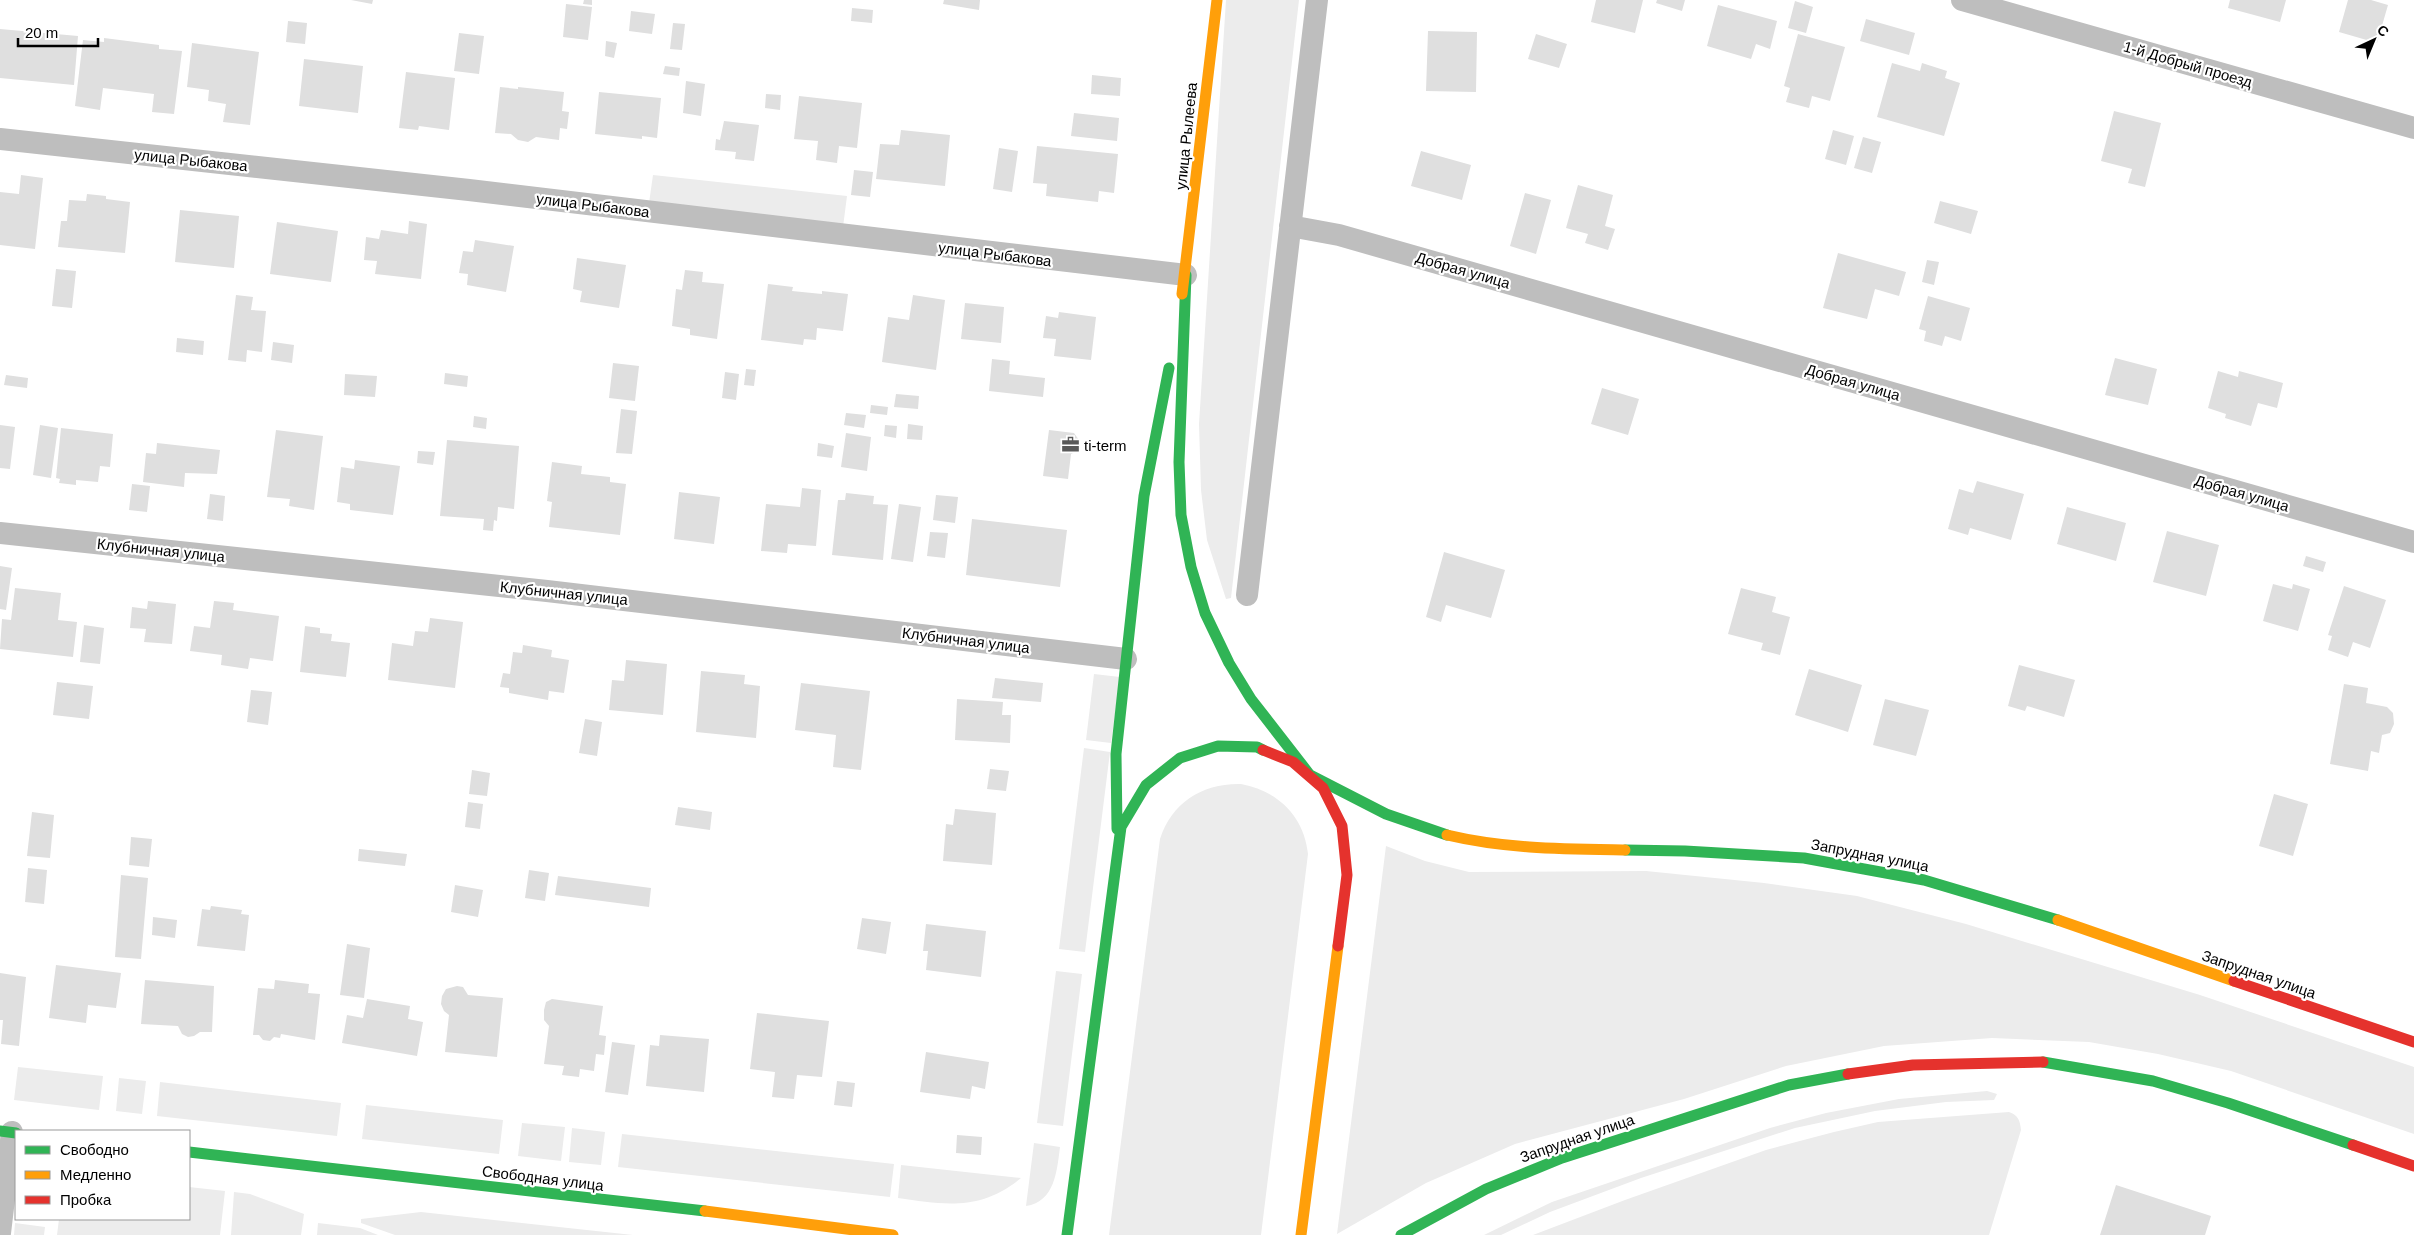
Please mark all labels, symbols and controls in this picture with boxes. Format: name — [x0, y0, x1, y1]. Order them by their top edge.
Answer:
scale bar — [18, 15, 98, 47]
north arrow — [2349, 15, 2399, 65]
text: С — [2374, 21, 2392, 40]
text: 20 m — [25, 24, 58, 41]
street label: 1-й Добрый проезд — [2122, 38, 2254, 91]
street label: улица Рылеева — [1172, 81, 1200, 190]
street label: улица Рыбакова — [133, 146, 249, 174]
street label: улица Рыбакова — [535, 190, 651, 220]
street label: улица Рыбакова — [937, 239, 1053, 269]
street label: Добрая улица — [1414, 248, 1513, 292]
street label: Добрая улица — [1804, 360, 1903, 404]
office icon: ti-term — [1060, 435, 1080, 455]
place label: ti-term — [1084, 437, 1127, 454]
street label: Добрая улица — [2193, 471, 2292, 515]
street label: Клубничная улица — [96, 535, 226, 565]
street label: Клубничная улица — [499, 578, 629, 608]
street label: Клубничная улица — [901, 624, 1031, 656]
street label: Запрудная улица — [1810, 835, 1931, 875]
street label: Запрудная улица — [2200, 946, 2319, 1002]
street label: Запрудная улица — [1518, 1110, 1637, 1166]
legend — [15, 1130, 190, 1220]
text: Свободно — [60, 1141, 129, 1158]
street label: Свободная улица — [481, 1162, 605, 1194]
text: Медленно — [60, 1166, 131, 1183]
text: Пробка — [60, 1191, 112, 1208]

